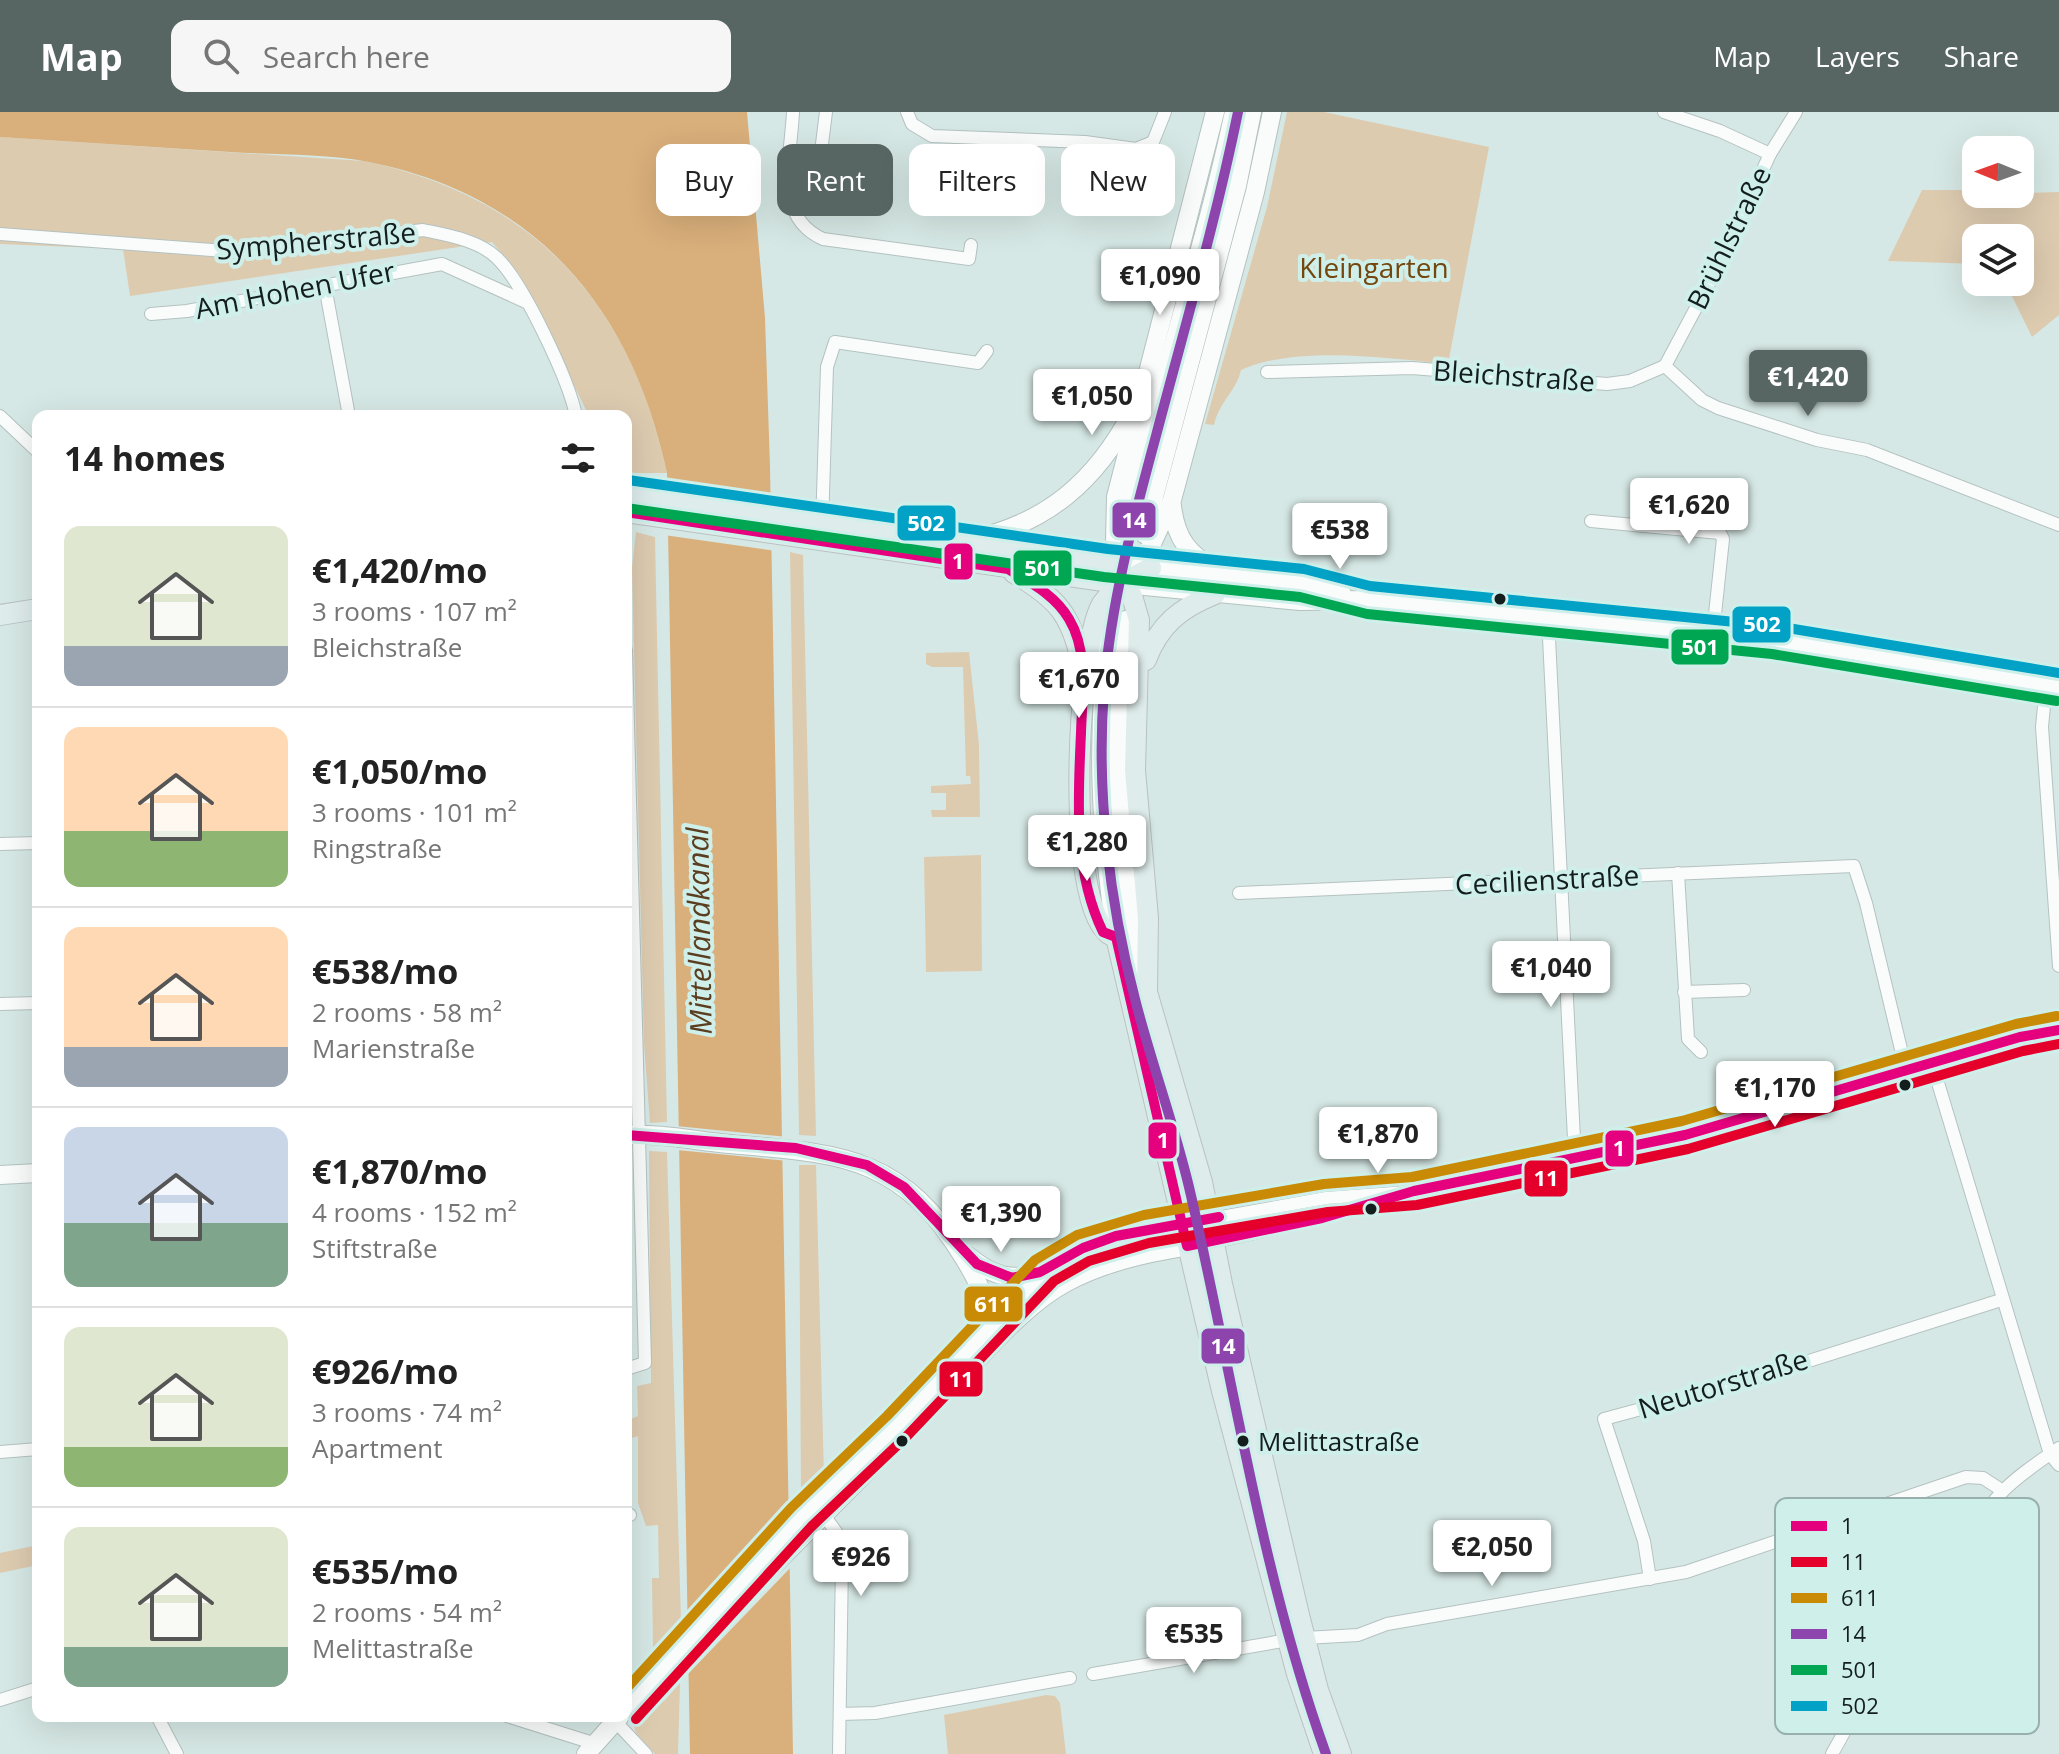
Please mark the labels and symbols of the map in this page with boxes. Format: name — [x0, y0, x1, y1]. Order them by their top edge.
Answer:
north arrow — [1962, 136, 2034, 208]
street label: Brühlstraße — [1677, 160, 1779, 315]
street label: Sympherstraße — [215, 212, 417, 268]
park label: Kleingarten — [1299, 248, 1449, 286]
pin: €1,090 — [1095, 249, 1225, 317]
street label: Am Hohen Ufer — [192, 251, 398, 327]
street label: Bleichstraße — [1432, 350, 1596, 400]
pin: €1,420 — [1743, 350, 1873, 418]
pin: €1,050 — [1027, 369, 1157, 437]
pin: €1,620 — [1624, 478, 1754, 546]
line badge: 14 — [1111, 501, 1157, 539]
pin: €538 — [1293, 503, 1387, 571]
line badge: 502 — [896, 504, 957, 542]
text: 14 — [1121, 504, 1147, 534]
text: 502 — [907, 507, 945, 537]
line badge: 1 — [943, 542, 974, 581]
text: 1 — [952, 545, 964, 575]
line badge: 501 — [1012, 549, 1073, 587]
text: 501 — [1024, 552, 1062, 582]
unlabelled marker — [1492, 591, 1508, 607]
line badge: 502 — [1731, 605, 1792, 644]
text: 502 — [1743, 608, 1781, 638]
line badge: 501 — [1670, 628, 1730, 666]
text: 501 — [1681, 631, 1719, 661]
pin: €1,670 — [1014, 652, 1144, 720]
pin: €1,280 — [1022, 815, 1152, 883]
water label: Mittellandkanal — [676, 825, 721, 1035]
street label: Cecilienstraße — [1454, 855, 1640, 903]
pin: €1,040 — [1486, 941, 1616, 1009]
pin: €1,170 — [1710, 1061, 1840, 1129]
unlabelled marker — [1897, 1077, 1913, 1093]
pin: €1,870 — [1313, 1107, 1443, 1175]
line badge: 1 — [1147, 1121, 1178, 1160]
text: 1 — [1157, 1124, 1169, 1154]
line badge: 1 — [1604, 1129, 1635, 1168]
text: 1 — [1613, 1132, 1625, 1162]
line badge: 11 — [1523, 1159, 1569, 1198]
text: 11 — [1533, 1162, 1559, 1192]
pin: €1,390 — [936, 1186, 1066, 1254]
unlabelled marker — [1363, 1201, 1379, 1217]
line badge: 611 — [963, 1285, 1024, 1323]
text: 611 — [974, 1288, 1012, 1318]
line badge: 14 — [1200, 1327, 1246, 1365]
text: 14 — [1210, 1330, 1236, 1360]
street label: Neutorstraße — [1633, 1339, 1812, 1427]
line badge: 11 — [938, 1360, 984, 1398]
text: 11 — [948, 1363, 974, 1393]
place label: Melittastraße — [1258, 1423, 1420, 1459]
unlabelled marker — [894, 1433, 910, 1449]
marker: Melittastraße — [1235, 1433, 1251, 1449]
legend — [1775, 1498, 2039, 1734]
text: 1 — [1841, 1510, 1854, 1540]
pin: €2,050 — [1427, 1520, 1557, 1588]
pin: €926 — [814, 1530, 908, 1598]
text: 11 — [1841, 1546, 1866, 1576]
text: 611 — [1841, 1582, 1879, 1612]
pin: €535 — [1147, 1607, 1241, 1675]
text: 14 — [1841, 1618, 1867, 1648]
text: 501 — [1841, 1654, 1879, 1684]
text: 502 — [1841, 1690, 1879, 1720]

